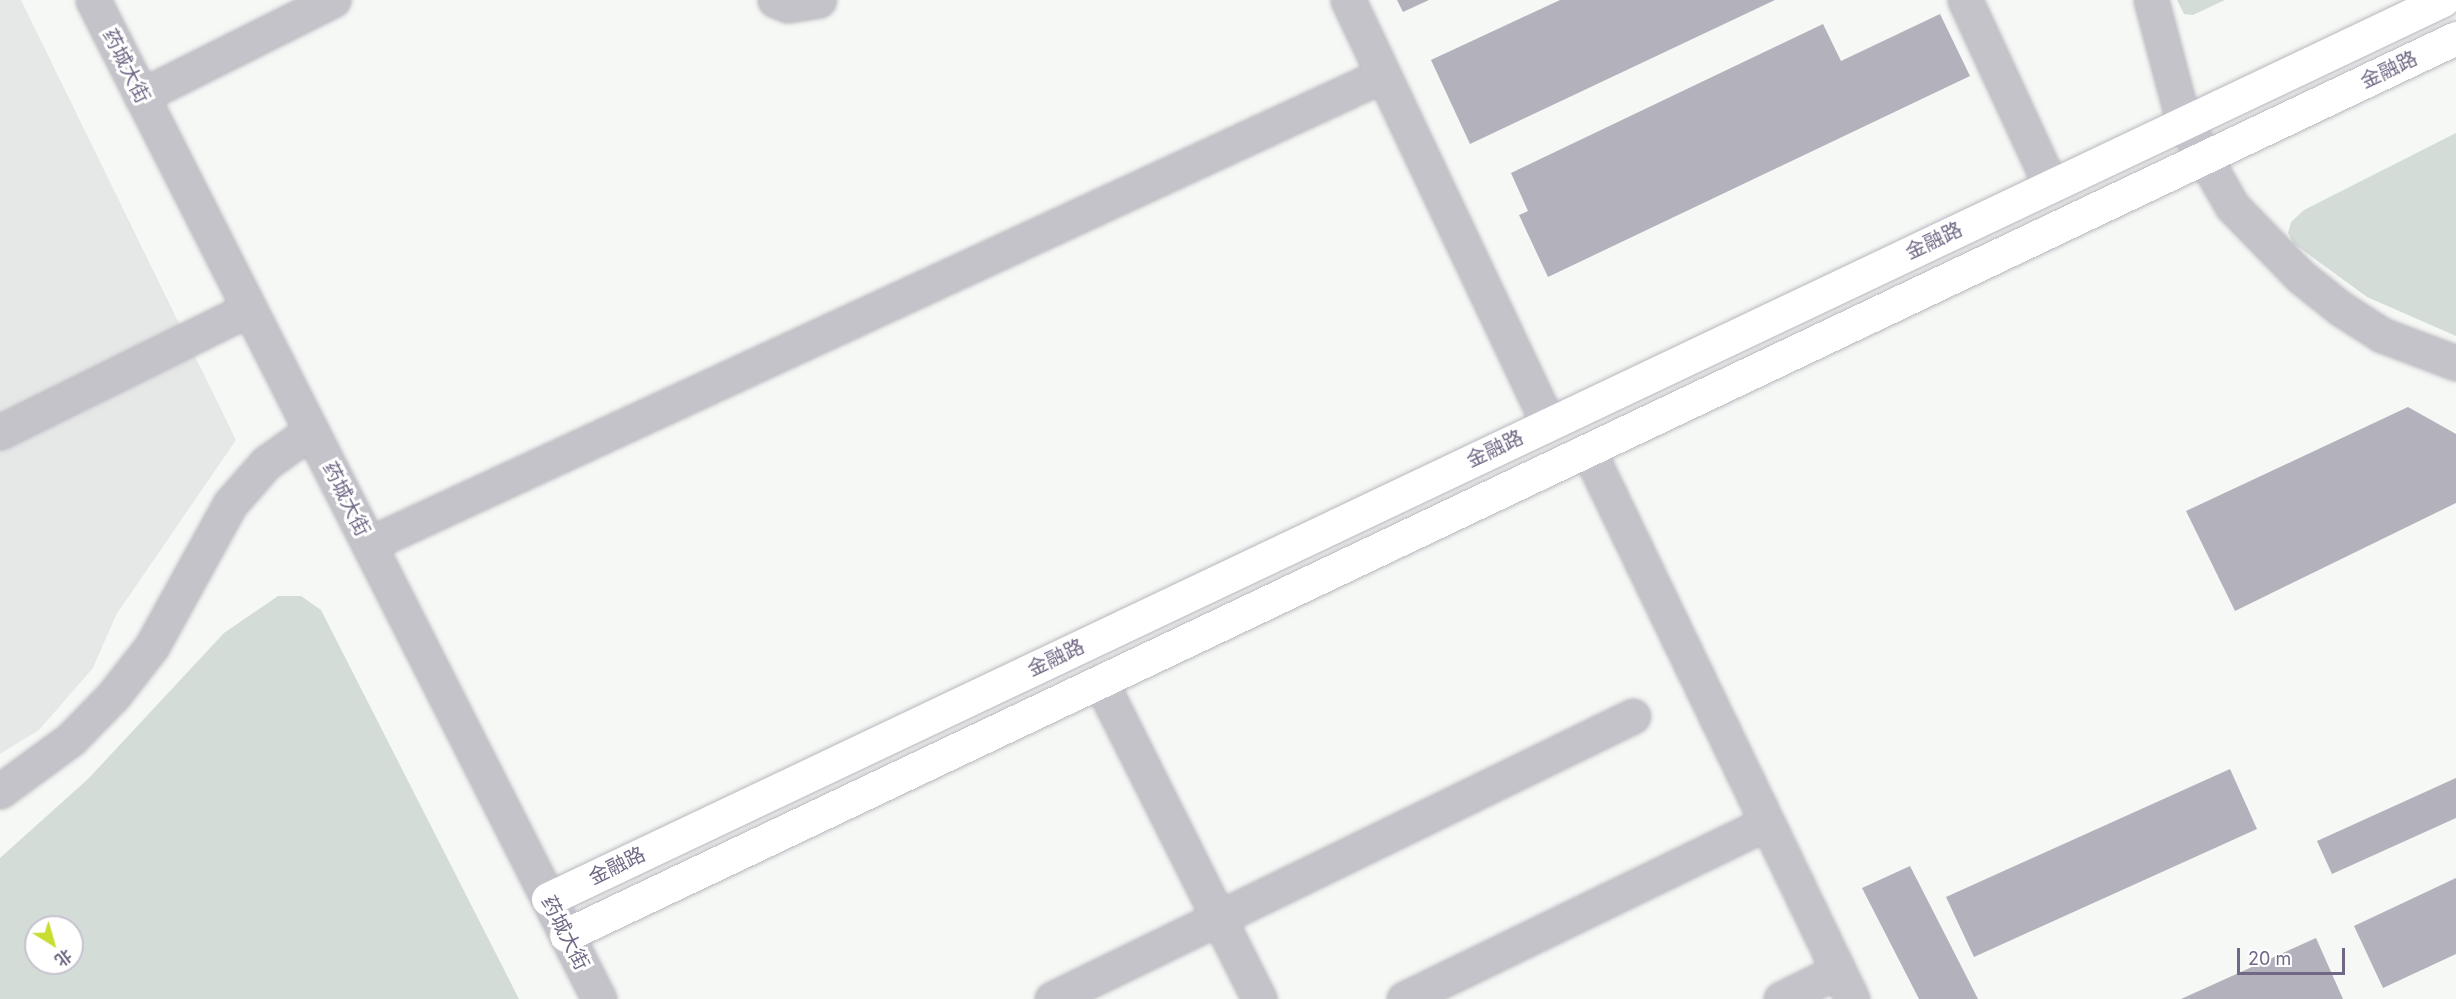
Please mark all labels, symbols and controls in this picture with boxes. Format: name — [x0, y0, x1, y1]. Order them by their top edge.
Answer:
street label: 药城大街 — [97, 25, 155, 107]
street label: 金融路 — [2357, 46, 2421, 94]
street label: 金融路 — [1902, 217, 1966, 265]
street label: 金融路 — [1463, 425, 1527, 473]
street label: 药城大街 — [317, 458, 375, 540]
street label: 金融路 — [1024, 634, 1088, 682]
street label: 金融路 — [585, 842, 649, 890]
street label: 药城大街 — [536, 892, 594, 974]
north arrow — [24, 915, 84, 975]
scale bar — [2240, 936, 2348, 974]
text: 北 — [51, 945, 76, 971]
text: 20 m — [2248, 948, 2291, 969]

